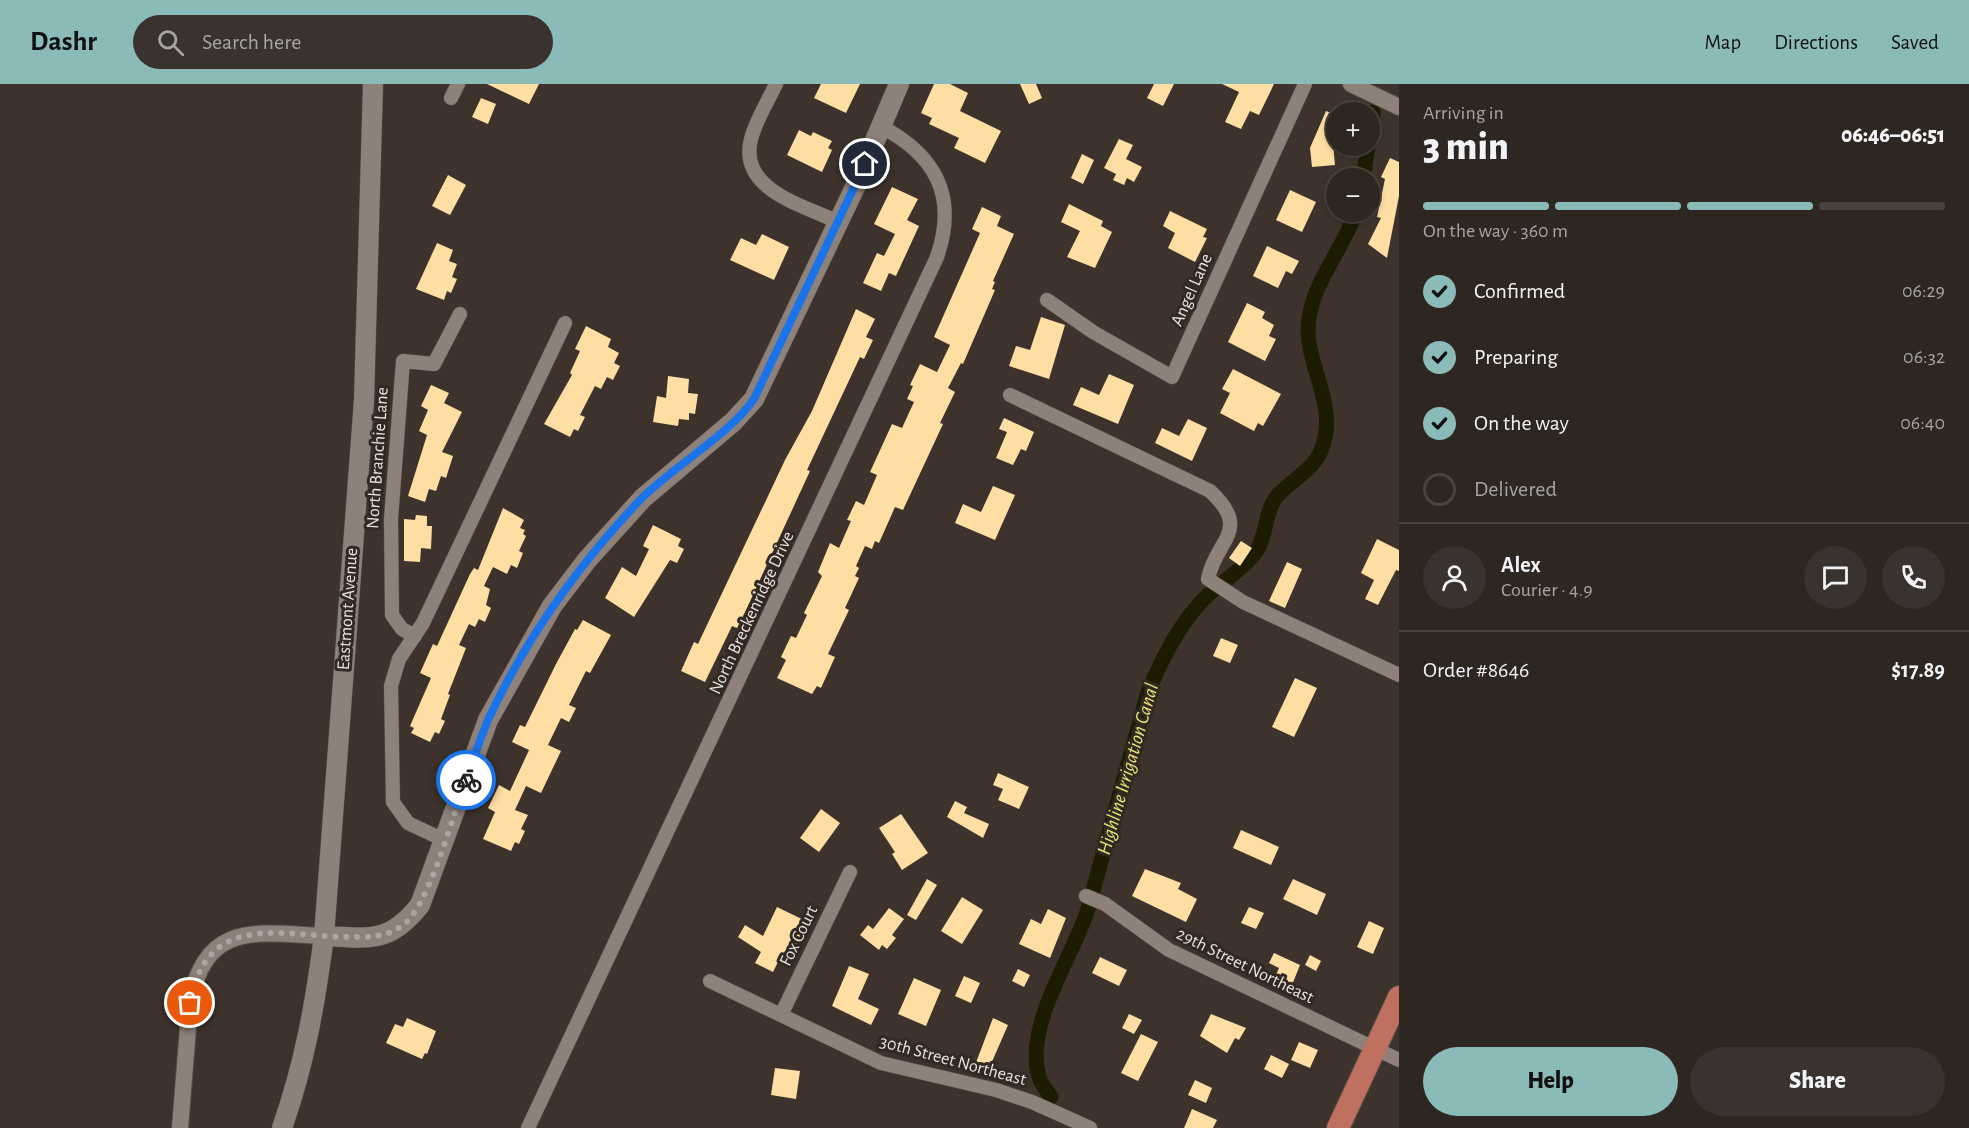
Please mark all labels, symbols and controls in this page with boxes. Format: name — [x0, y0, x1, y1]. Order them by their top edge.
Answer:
search box — [133, 15, 553, 69]
icon: search — [154, 26, 187, 59]
text: Dashr — [30, 28, 97, 56]
text: Search here — [202, 31, 301, 53]
text: Map — [1705, 32, 1741, 53]
text: Directions — [1774, 32, 1858, 53]
text: Saved — [1891, 32, 1939, 53]
map controls — [1326, 102, 1380, 222]
button: + — [1326, 102, 1380, 156]
text: Arriving in — [1423, 103, 1504, 123]
text: 06:46–06:51 — [1841, 124, 1945, 146]
text: 3 min — [1423, 128, 1509, 167]
pin — [839, 138, 890, 189]
icon: home — [848, 147, 881, 180]
button: − — [1326, 168, 1380, 222]
text: On the way · 360 m — [1423, 221, 1568, 241]
street label: Angel Lane — [1168, 251, 1216, 329]
icon: check — [1423, 275, 1456, 308]
text: Confirmed — [1474, 280, 1565, 302]
text: 06:29 — [1902, 281, 1945, 301]
icon: check — [1423, 341, 1456, 374]
text: Preparing — [1474, 346, 1558, 368]
text: 06:32 — [1903, 347, 1945, 367]
street label: North Branchie Lane — [364, 386, 392, 530]
icon: check — [1423, 407, 1456, 440]
text: On the way — [1474, 412, 1569, 434]
text: 06:40 — [1900, 413, 1945, 433]
text: Delivered — [1474, 478, 1557, 500]
street label: North Breckenridge Drive — [706, 529, 798, 697]
button: person — [1423, 546, 1486, 609]
button: chat — [1804, 546, 1867, 609]
button: phone — [1882, 546, 1945, 609]
street label: Eastmont Avenue — [335, 547, 361, 671]
text: Alex — [1501, 554, 1541, 576]
text: Courier · 4.9 — [1501, 580, 1593, 600]
text: Order #8646 — [1423, 659, 1529, 681]
text: $17.89 — [1891, 659, 1945, 681]
water label: Highline Irrigation Canal — [1094, 681, 1162, 857]
courier — [436, 750, 496, 810]
icon: bike — [450, 764, 483, 797]
street label: Fox Court — [777, 903, 821, 969]
street label: 29th Street Northeast — [1173, 925, 1317, 1007]
pin — [164, 977, 215, 1028]
icon: bag — [173, 986, 206, 1019]
street label: 30th Street Northeast — [878, 1033, 1028, 1089]
button: Help — [1423, 1047, 1678, 1116]
button: Share — [1690, 1047, 1945, 1116]

